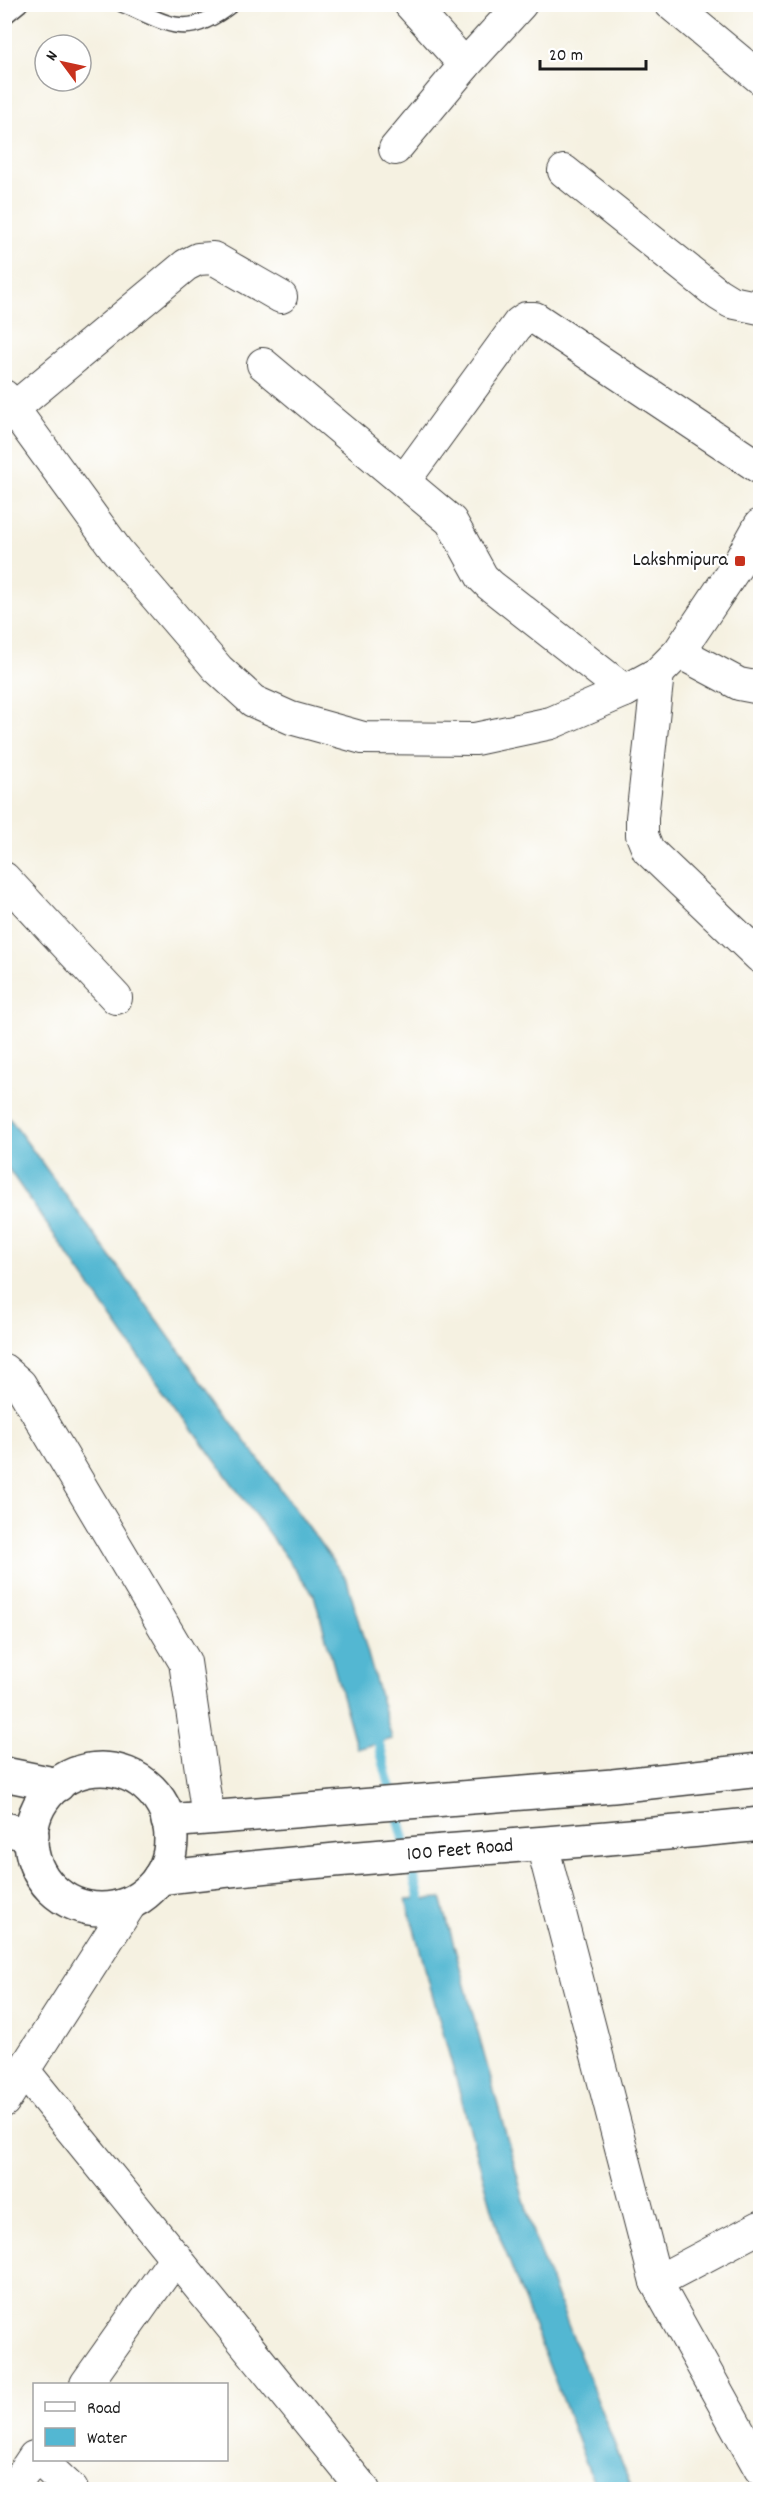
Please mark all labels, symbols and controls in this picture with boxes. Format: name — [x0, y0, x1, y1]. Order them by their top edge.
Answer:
north arrow — [33, 33, 93, 93]
scale bar — [540, 33, 646, 71]
text: 20 m — [549, 44, 583, 69]
text: N — [41, 47, 64, 66]
place label: Lakshmipura — [633, 547, 729, 575]
marker: Lakshmipura — [733, 554, 747, 568]
street label: 100 Feet Road — [406, 1832, 514, 1870]
legend — [33, 2383, 228, 2461]
text: Road — [87, 2397, 121, 2422]
text: Water — [87, 2427, 127, 2452]

